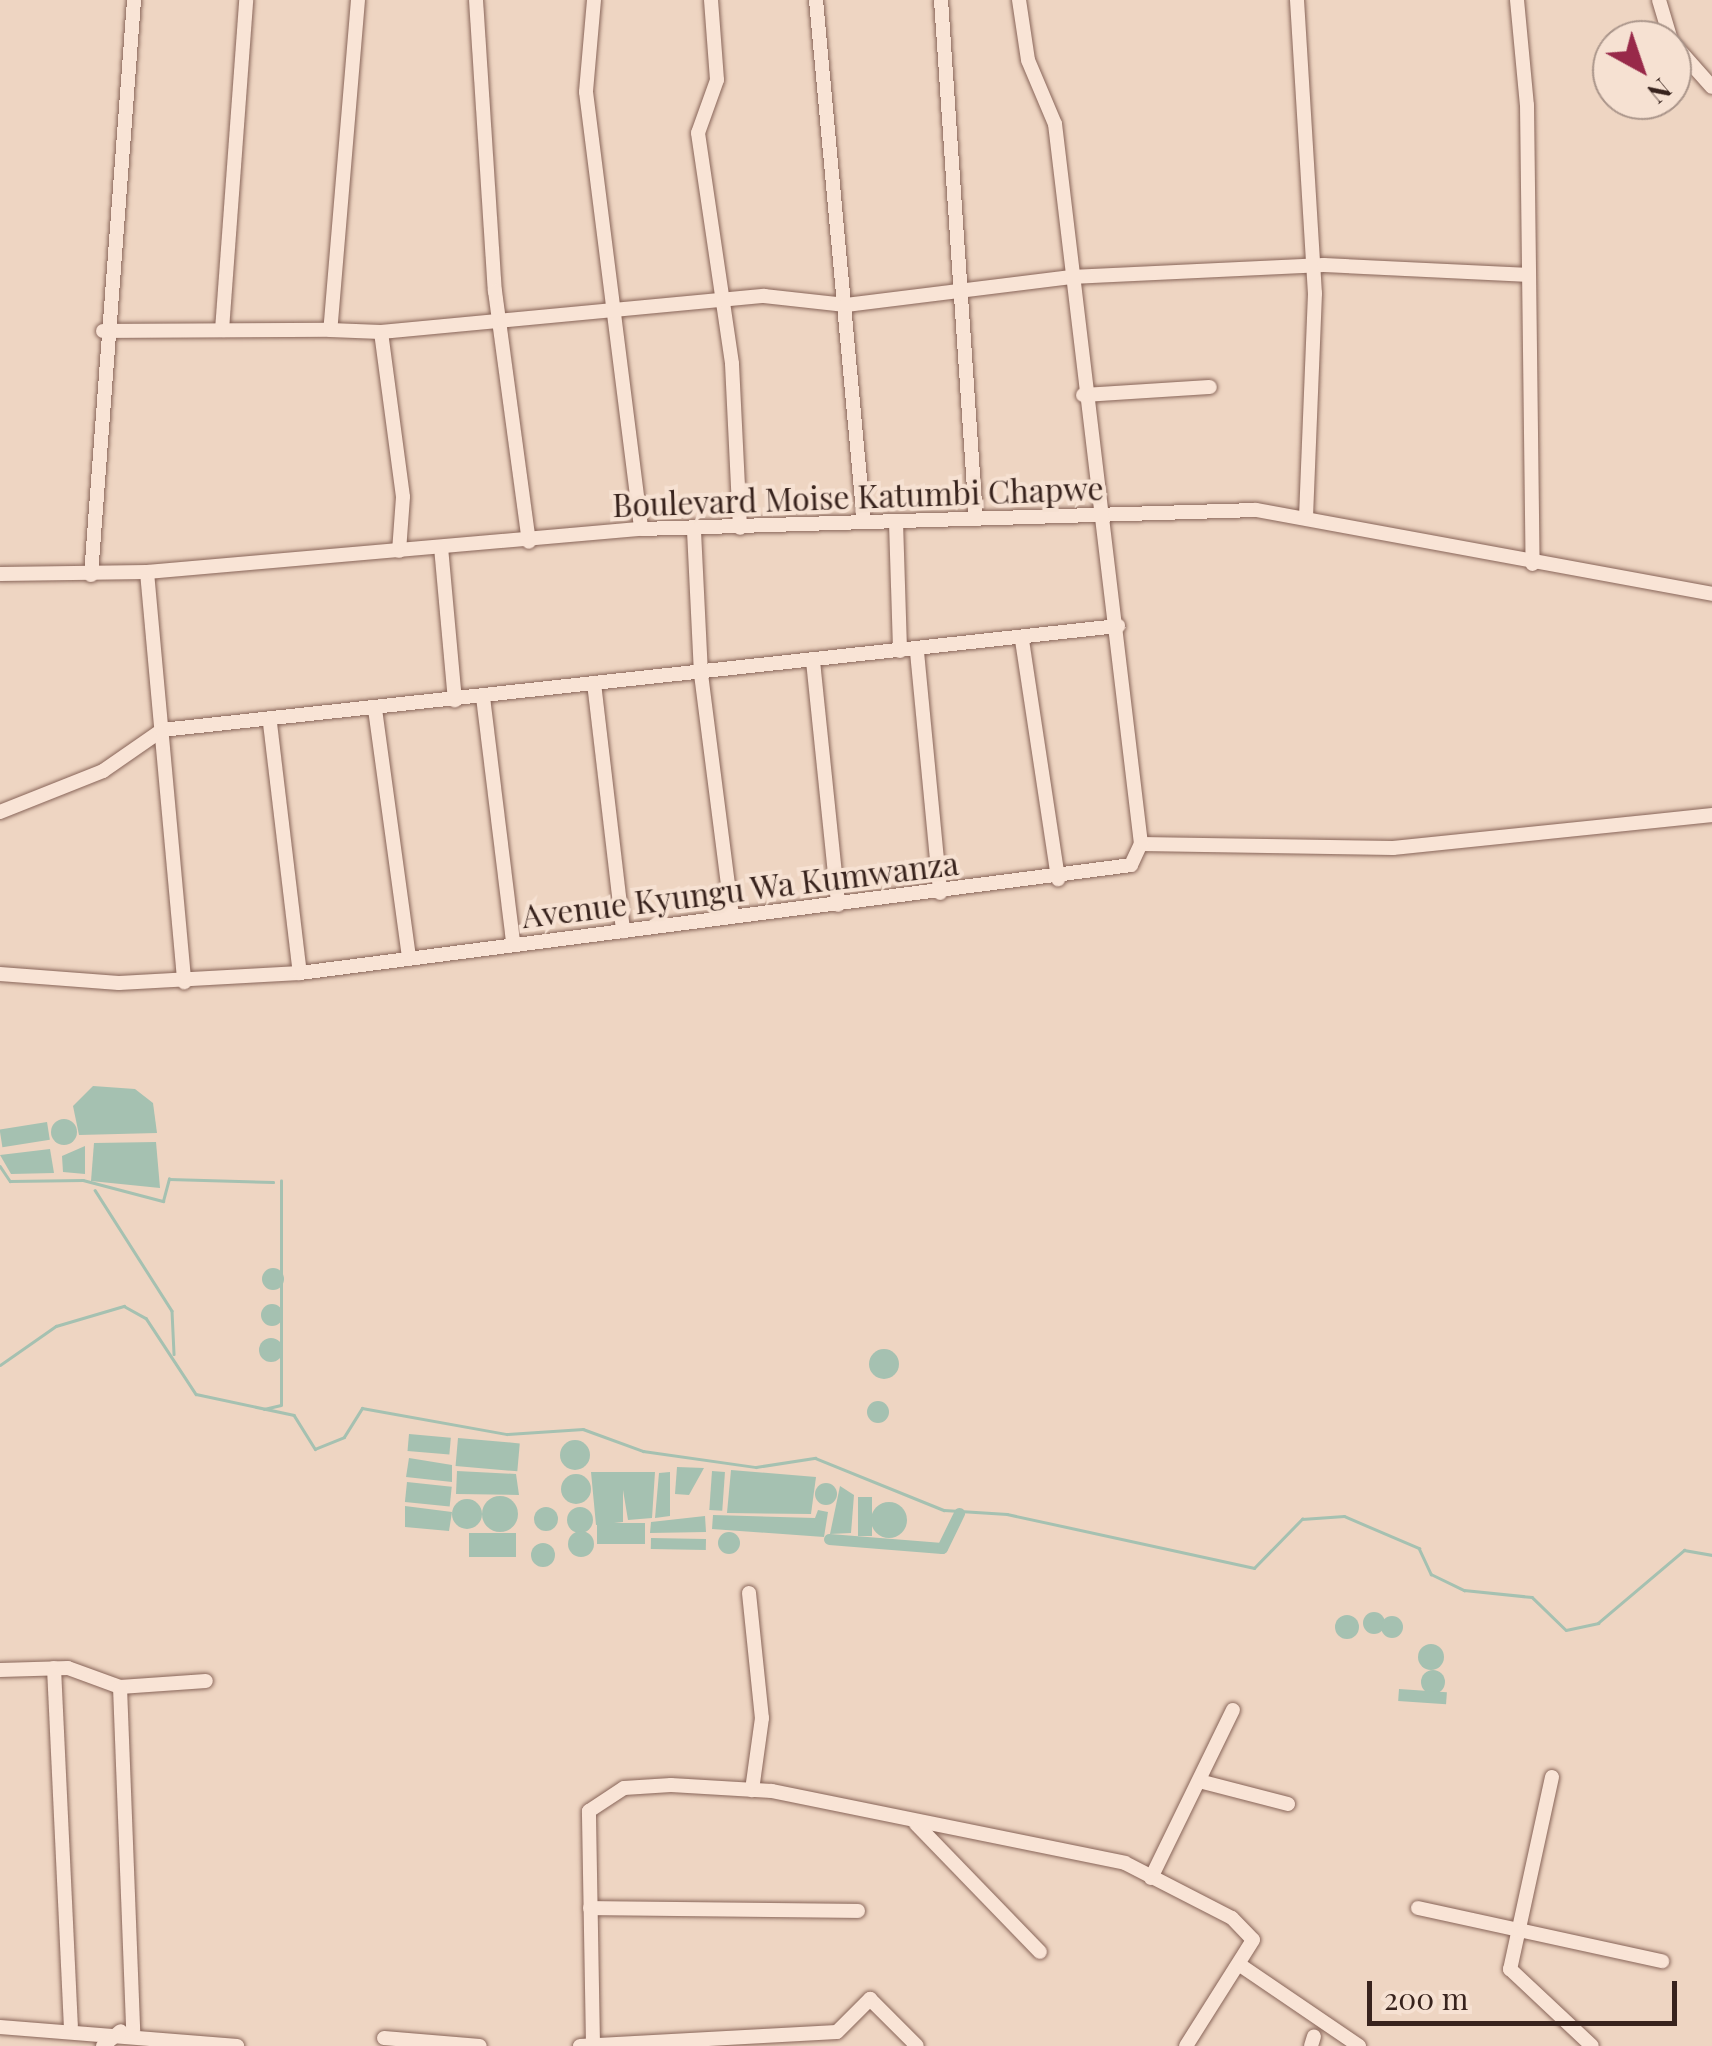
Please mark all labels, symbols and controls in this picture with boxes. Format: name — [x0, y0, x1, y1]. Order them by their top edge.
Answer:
north arrow — [1592, 20, 1692, 120]
text: N — [1641, 71, 1680, 113]
street label: Boulevard Moise Katumbi Chapwe — [612, 468, 1104, 524]
street label: Avenue Kyungu Wa Kumwanza — [519, 843, 961, 935]
scale bar — [1372, 1961, 1682, 2023]
text: 200 m — [1384, 1978, 1468, 2018]

